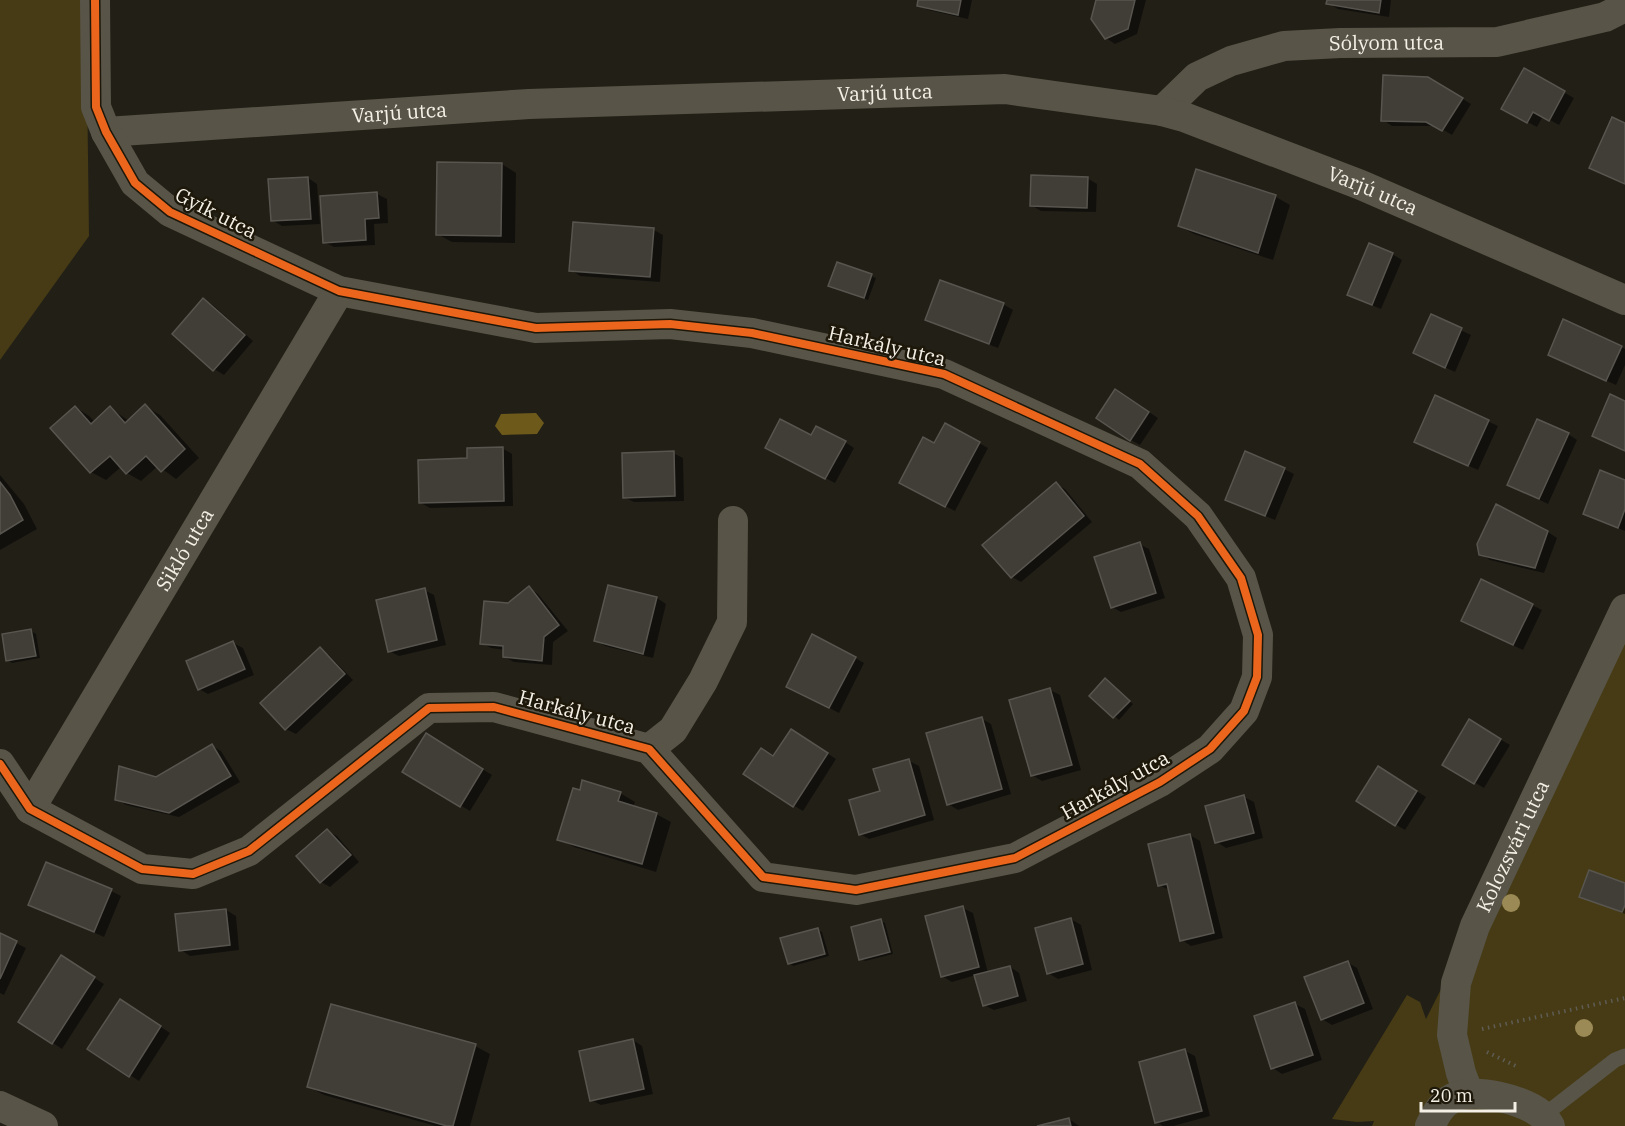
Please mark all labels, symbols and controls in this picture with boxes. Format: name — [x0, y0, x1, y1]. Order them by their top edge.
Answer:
street label: Sólyom utca — [1328, 28, 1444, 57]
street label: Varjú utca — [837, 77, 933, 107]
street label: Varjú utca — [351, 95, 448, 129]
street label: Varjú utca — [1324, 159, 1422, 221]
street label: Gyík utca — [171, 180, 262, 245]
street label: Harkály utca — [826, 319, 949, 372]
street label: Sikló utca — [149, 503, 220, 596]
street label: Harkály utca — [516, 683, 639, 740]
street label: Harkály utca — [1056, 744, 1174, 825]
street label: Kolozsvári utca — [1469, 775, 1555, 917]
scale bar — [1421, 1075, 1516, 1113]
text: 20 m — [1430, 1084, 1473, 1107]

